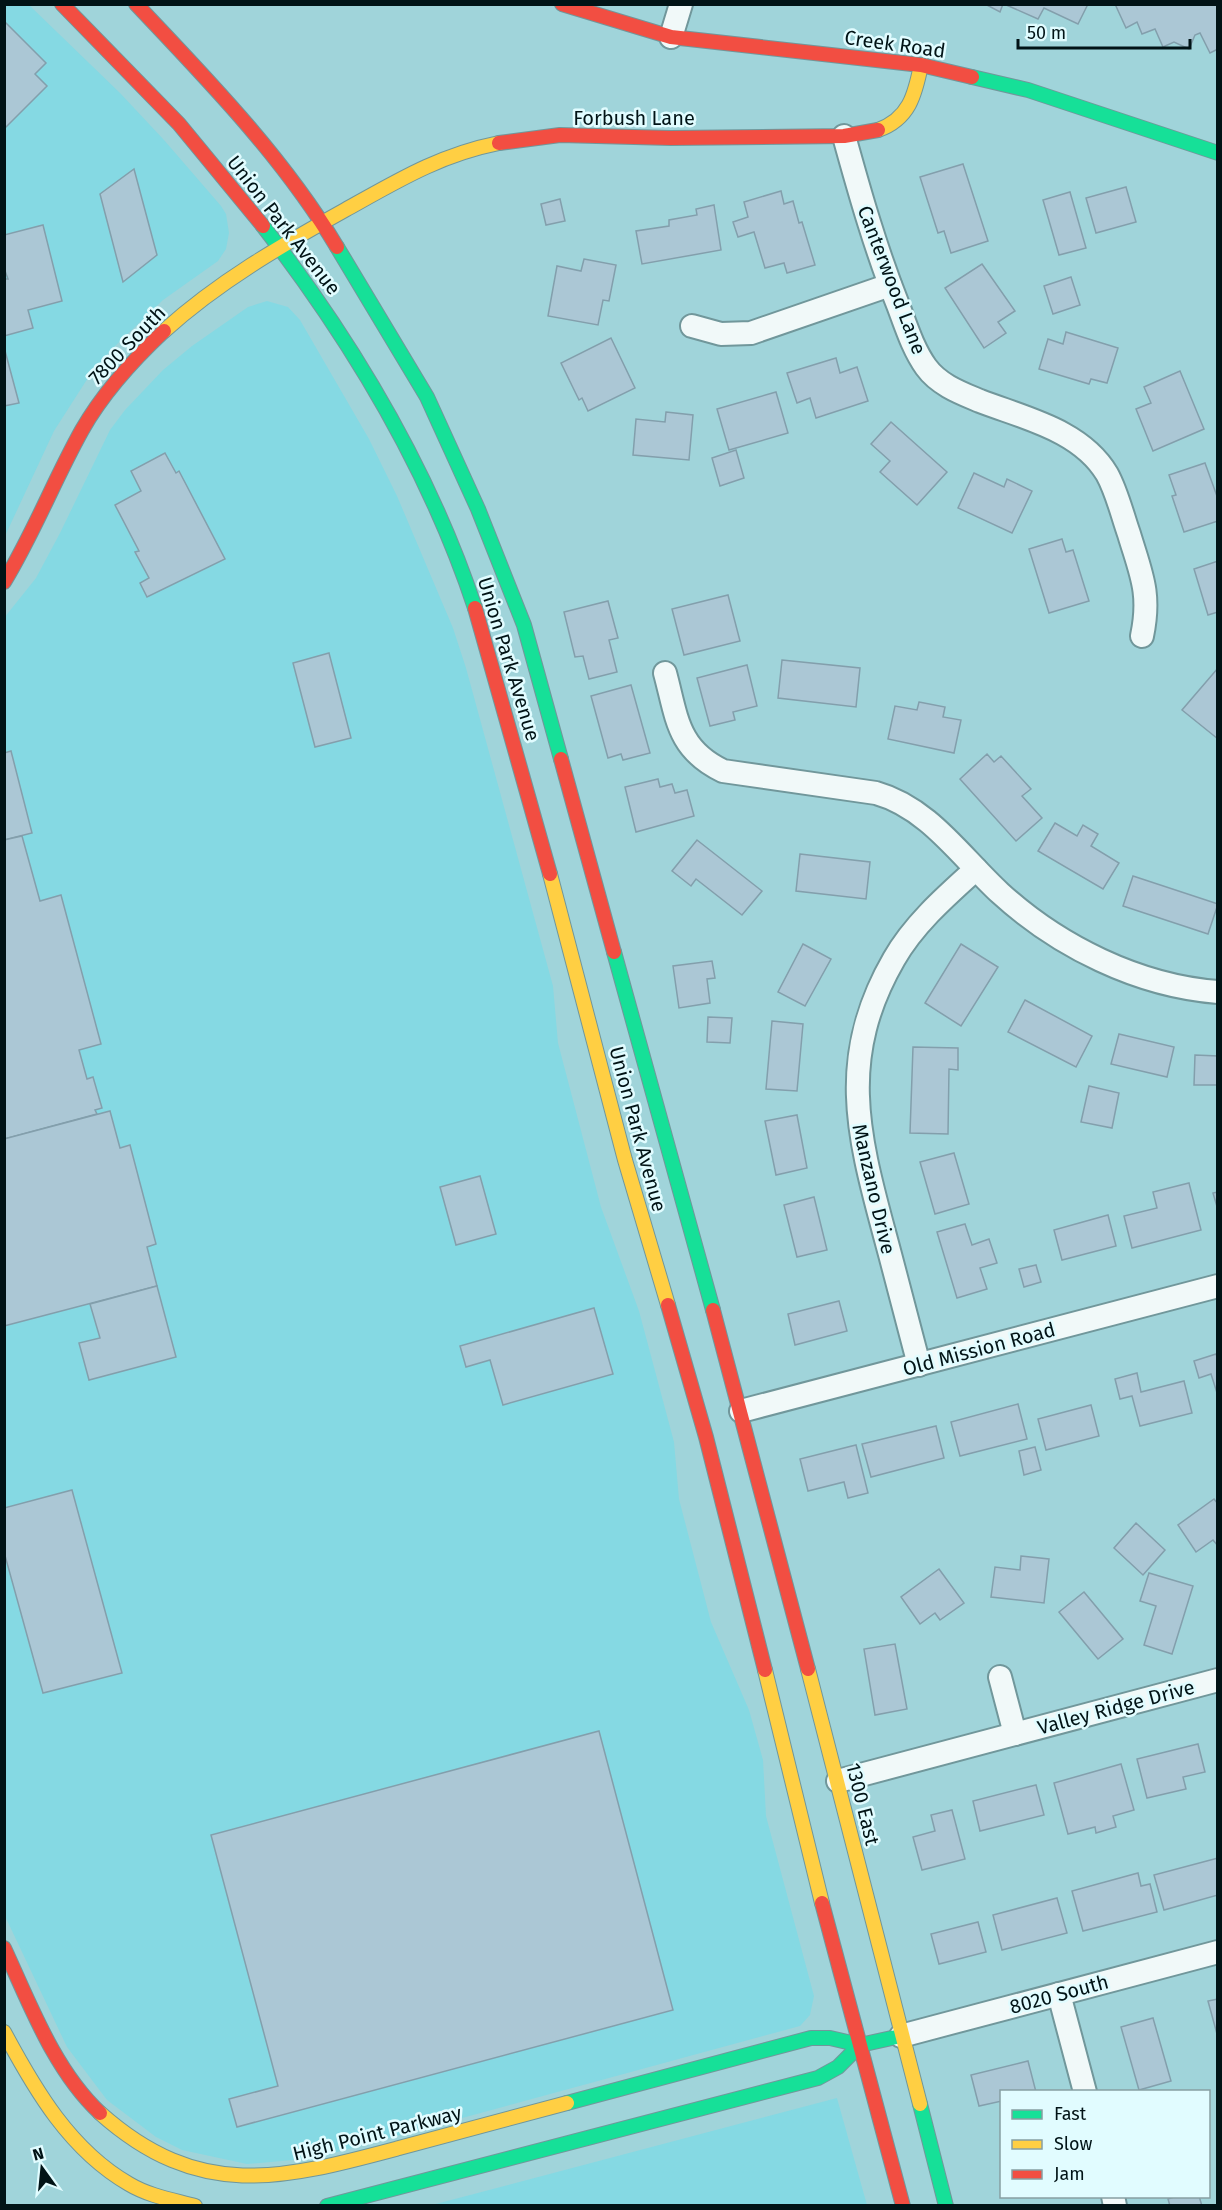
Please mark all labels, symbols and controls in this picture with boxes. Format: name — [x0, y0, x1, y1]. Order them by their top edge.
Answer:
scale bar — [1018, 12, 1190, 50]
text: 50 m — [1027, 22, 1066, 44]
street label: Creek Road — [843, 25, 947, 63]
street label: Forbush Lane — [573, 106, 695, 130]
street label: Union Park Avenue — [222, 150, 346, 300]
street label: Canterwood Lane — [853, 202, 931, 358]
street label: 7800 South — [84, 301, 170, 389]
street label: Union Park Avenue — [473, 574, 545, 744]
street label: Union Park Avenue — [604, 1044, 672, 1214]
street label: Manzano Drive — [847, 1121, 901, 1257]
street label: Old Mission Road — [900, 1317, 1058, 1381]
street label: Valley Ridge Drive — [1035, 1675, 1197, 1739]
street label: 1300 East — [841, 1760, 885, 1848]
street label: 8020 South — [1007, 1969, 1111, 2019]
legend — [1000, 2090, 1210, 2198]
street label: High Point Parkway — [290, 2100, 464, 2166]
text: Fast — [1054, 2103, 1087, 2125]
text: Slow — [1054, 2133, 1093, 2155]
north arrow — [12, 2138, 72, 2198]
text: N — [31, 2143, 46, 2165]
text: Jam — [1054, 2163, 1085, 2185]

